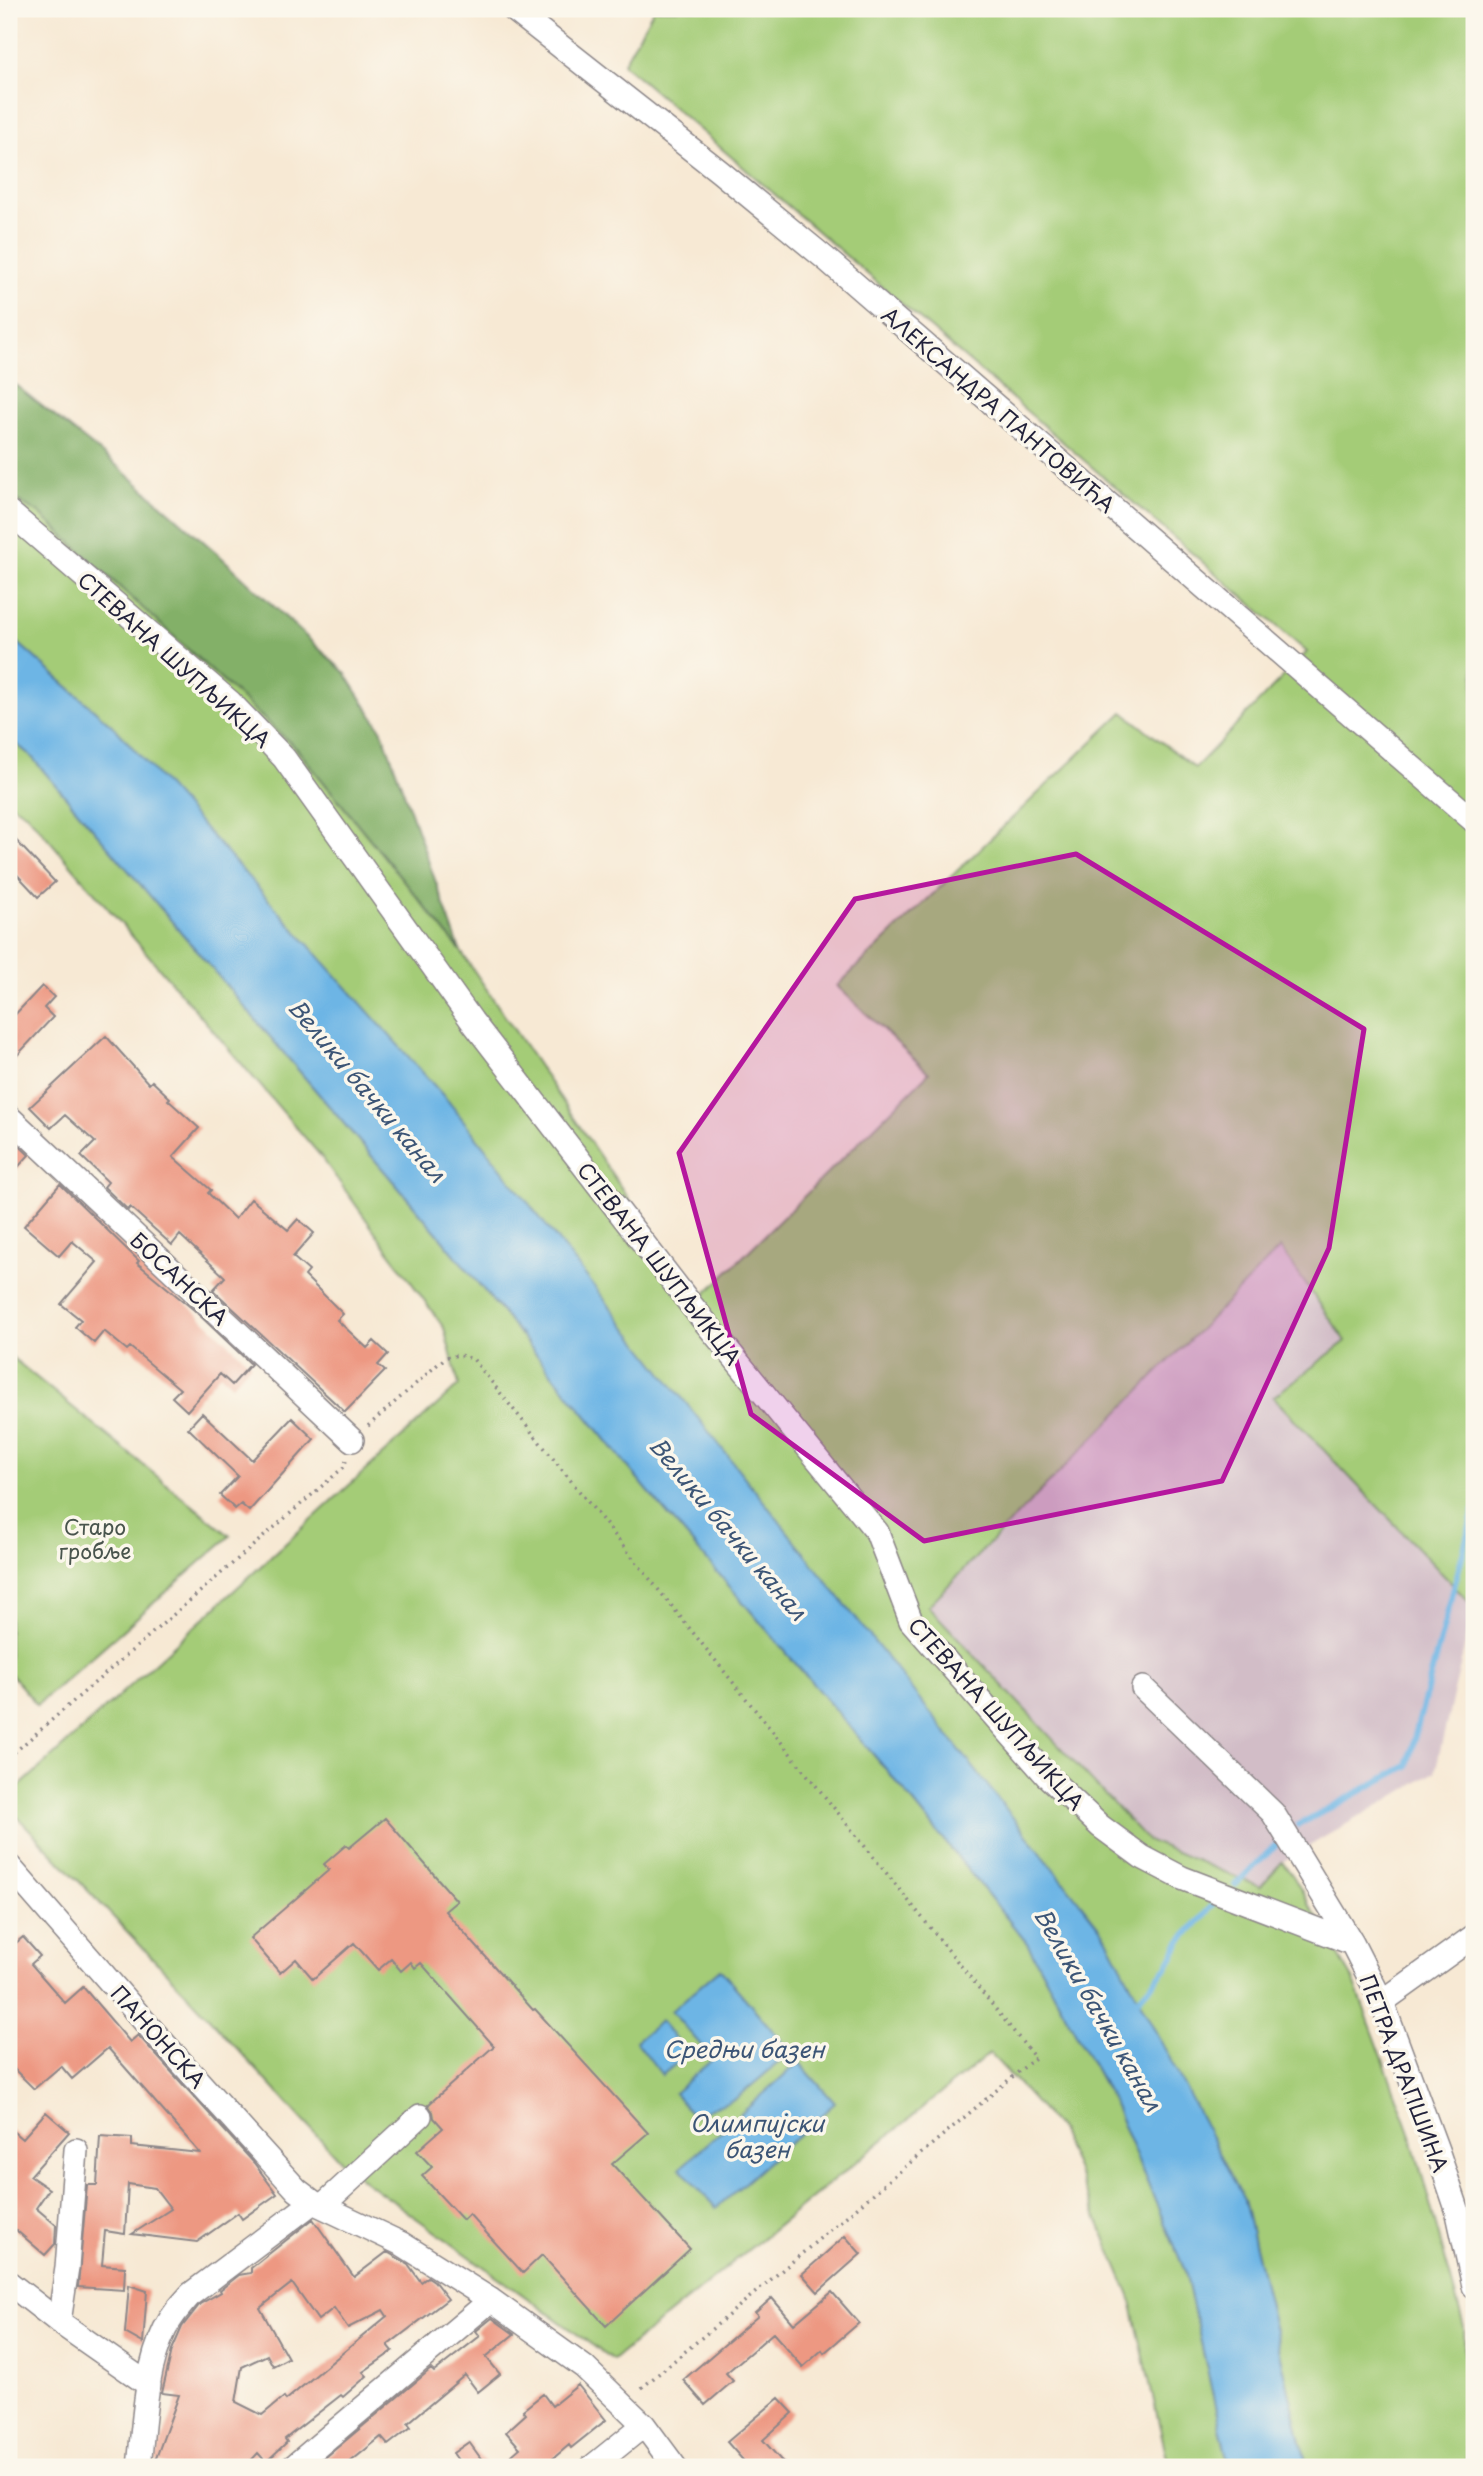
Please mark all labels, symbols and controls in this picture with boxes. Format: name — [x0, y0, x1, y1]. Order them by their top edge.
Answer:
street label: АЛЕКСАНДРА ПАНТОВИЋА — [875, 299, 1123, 519]
street label: СТЕВАНА ШУПЉИКЦА — [71, 563, 279, 755]
water label: Велики бачки канал — [281, 991, 455, 1189]
street label: СТЕВАНА ШУПЉИКЦА — [570, 1155, 750, 1371]
street label: БОСАНСКА — [124, 1224, 236, 1332]
water label: Велики бачки канал — [642, 1429, 816, 1627]
park label: Старо гробље — [59, 1510, 131, 1566]
street label: СТЕВАНА ШУПЉИКЦА — [901, 1609, 1093, 1817]
water label: Велики бачки канал — [1026, 1901, 1172, 2117]
street label: ПЕТРА ДРАПШИНА — [1352, 1969, 1458, 2177]
street label: ПАНОНСКА — [104, 1977, 214, 2095]
water label: Средњи базен — [664, 2031, 826, 2066]
water label: Олимпијски базен — [690, 2105, 826, 2166]

